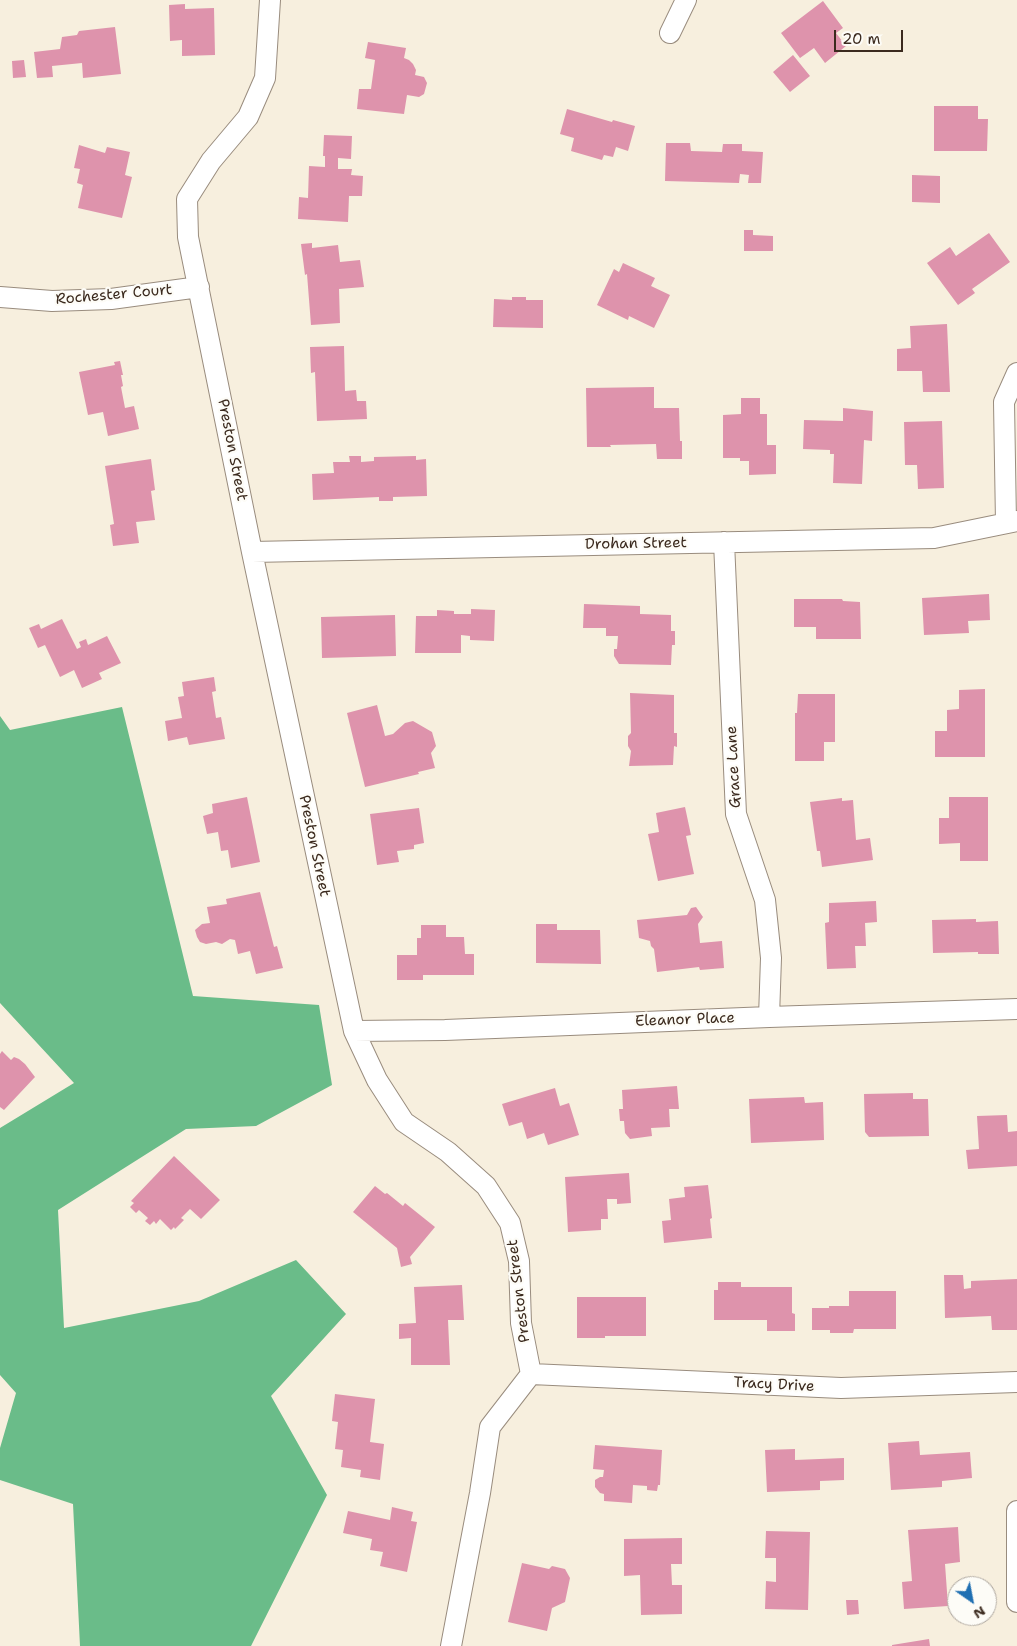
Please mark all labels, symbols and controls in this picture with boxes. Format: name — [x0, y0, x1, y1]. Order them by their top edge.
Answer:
scale bar — [837, 20, 906, 52]
text: 20 m — [842, 29, 881, 49]
street label: Rochester Court — [55, 281, 173, 309]
street label: Preston Street — [213, 397, 251, 503]
street label: Drohan Street — [585, 534, 687, 554]
street label: Grace Lane — [723, 725, 745, 809]
street label: Preston Street — [294, 793, 334, 899]
street label: Eleanor Place — [635, 1009, 735, 1031]
street label: Preston Street — [504, 1238, 534, 1344]
street label: Tracy Drive — [733, 1374, 815, 1396]
north arrow — [947, 1576, 997, 1626]
text: N — [970, 1602, 989, 1623]

